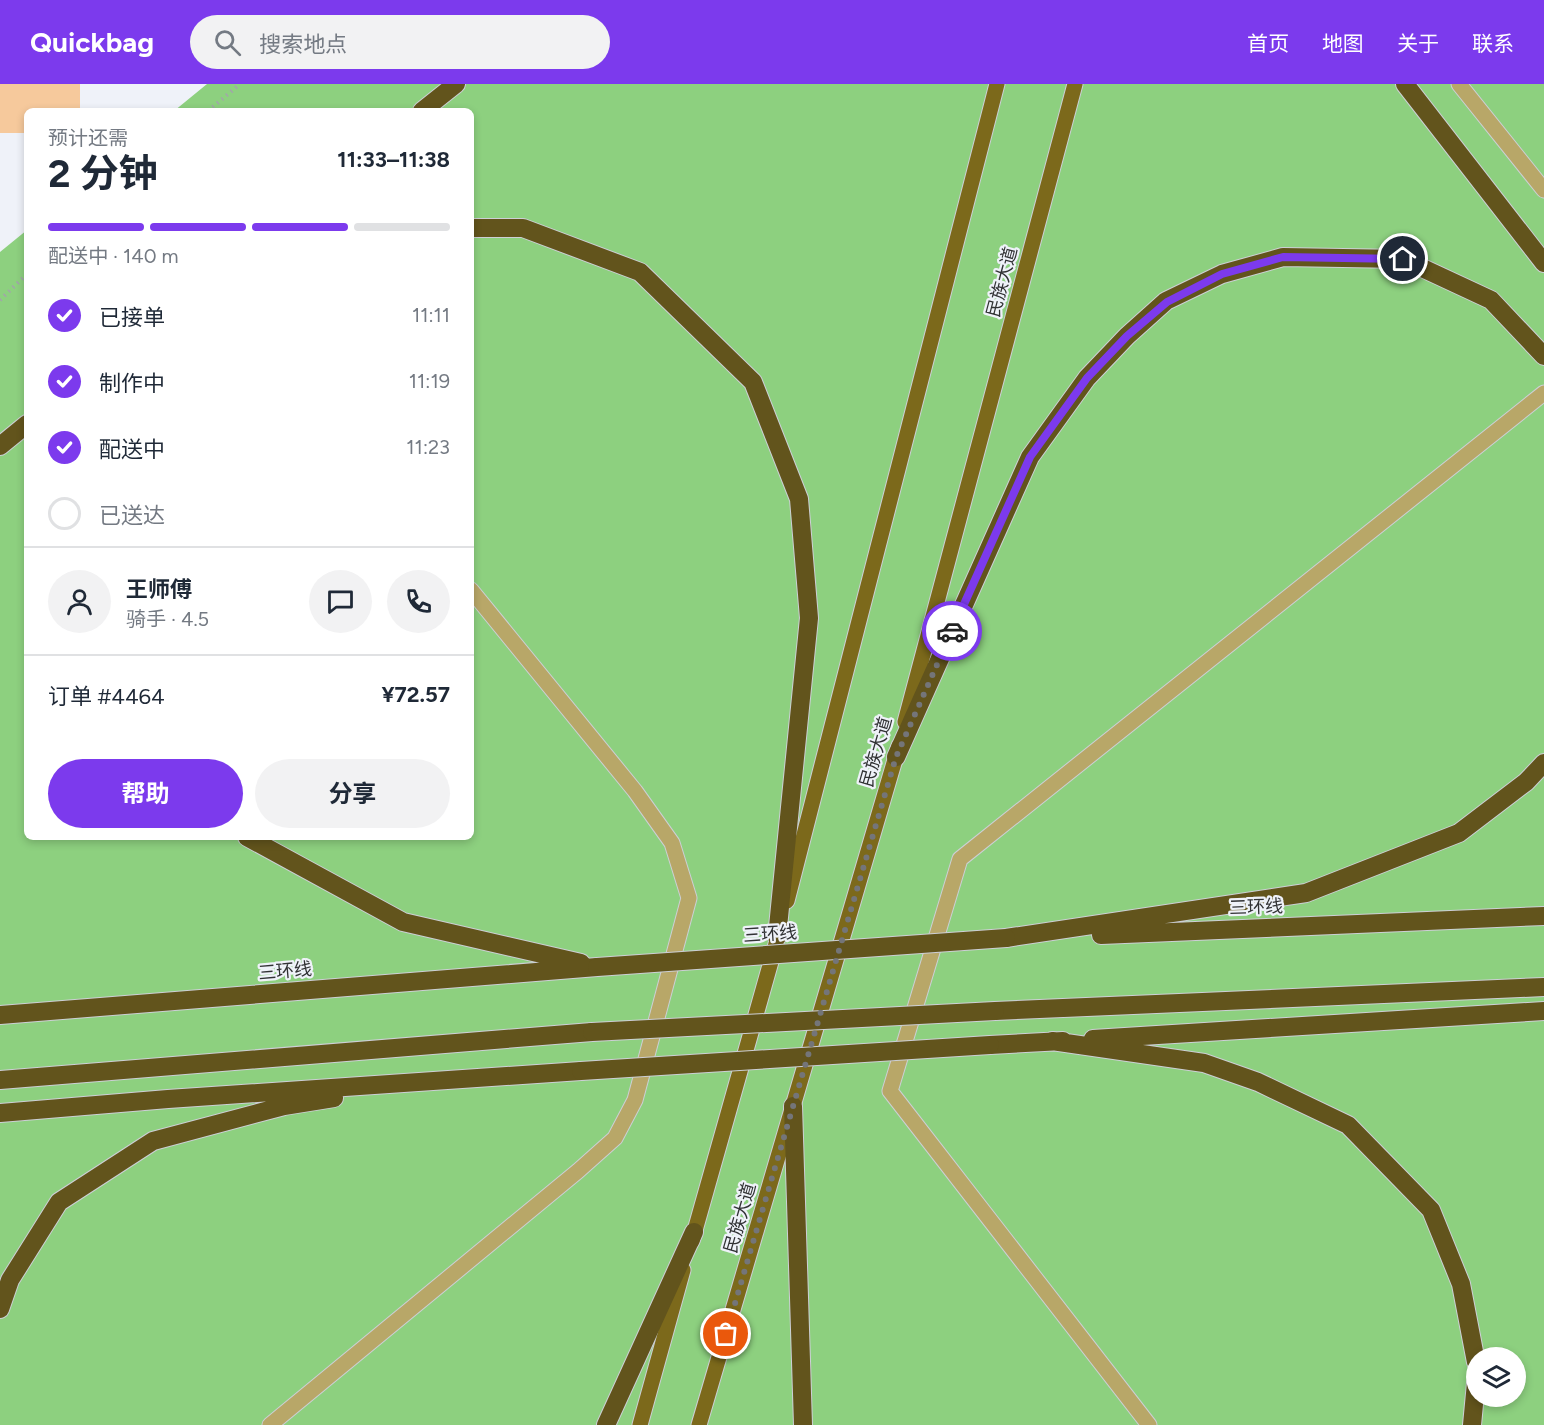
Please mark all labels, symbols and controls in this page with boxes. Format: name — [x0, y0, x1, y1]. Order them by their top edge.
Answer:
search box — [190, 15, 610, 69]
text: Quickbag — [30, 25, 154, 59]
icon: search — [211, 26, 244, 59]
text: 搜索地点 — [259, 31, 347, 58]
text: 首页 — [1247, 31, 1289, 56]
text: 地图 — [1322, 31, 1364, 56]
text: 关于 — [1397, 31, 1439, 56]
text: 联系 — [1472, 31, 1514, 56]
text: 预计还需 — [48, 126, 128, 150]
text: 11:33–11:38 — [337, 146, 450, 173]
text: 2 分钟 — [48, 150, 158, 197]
pin — [1377, 233, 1428, 284]
icon: home — [1386, 242, 1419, 275]
text: 配送中 · 140 m — [48, 244, 178, 268]
street label: 民族大道 — [982, 244, 1022, 320]
icon: check — [48, 299, 81, 332]
text: 11:11 — [412, 303, 450, 327]
text: 已接单 — [99, 304, 165, 331]
icon: check — [48, 365, 81, 398]
text: 11:19 — [409, 369, 450, 393]
text: 制作中 — [99, 370, 165, 397]
icon: check — [48, 431, 81, 464]
text: 11:23 — [406, 435, 450, 459]
text: 配送中 — [99, 436, 165, 463]
text: 已送达 — [99, 502, 165, 529]
button: person — [48, 570, 111, 633]
button: chat — [309, 570, 372, 633]
button: phone — [387, 570, 450, 633]
text: 王师傅 — [126, 576, 192, 603]
courier — [922, 601, 982, 661]
text: 骑手 · 4.5 — [126, 607, 209, 631]
icon: car — [936, 615, 969, 648]
text: ¥72.57 — [381, 681, 450, 708]
text: 订单 #4464 — [48, 683, 165, 710]
street label: 民族大道 — [856, 714, 896, 790]
button: 帮助 — [48, 759, 243, 828]
button: 分享 — [255, 759, 450, 828]
street label: 三环线 — [1229, 895, 1283, 919]
street label: 三环线 — [742, 921, 798, 947]
street label: 三环线 — [257, 958, 313, 984]
street label: 民族大道 — [720, 1180, 760, 1256]
pin — [700, 1308, 751, 1359]
icon: bag — [709, 1317, 742, 1350]
map controls — [1466, 1347, 1526, 1407]
button: layers — [1466, 1347, 1526, 1407]

